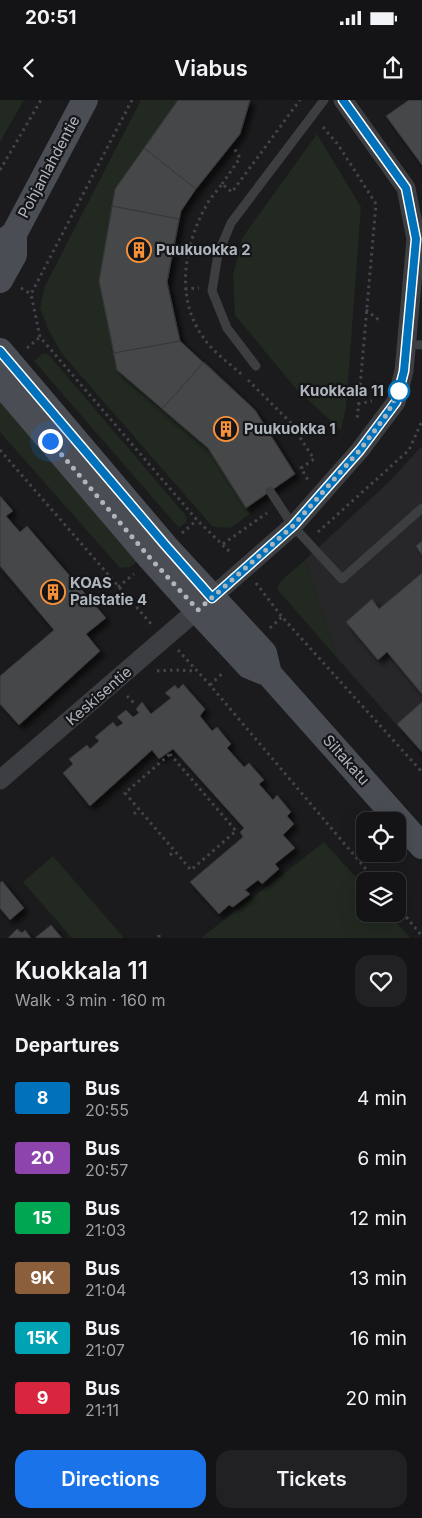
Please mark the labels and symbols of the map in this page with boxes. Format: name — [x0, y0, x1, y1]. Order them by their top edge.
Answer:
street label: Pohjanlahdentie — [14, 112, 84, 221]
building icon: Puukuokka 2 — [126, 237, 152, 263]
place label: Puukuokka 2 — [156, 240, 251, 259]
marker: Kuokkala 11 — [388, 380, 410, 402]
place label: Kuokkala 11 — [300, 381, 384, 400]
building icon: Puukuokka 1 — [213, 416, 239, 442]
place label: Puukuokka 1 — [244, 419, 336, 438]
your location — [38, 429, 63, 454]
place label: KOAS Palstatie 4 — [70, 573, 147, 609]
building icon: KOAS Palstatie 4 — [40, 579, 66, 605]
street label: Keskisentie — [62, 662, 135, 729]
street label: Siltakatu — [319, 731, 374, 789]

